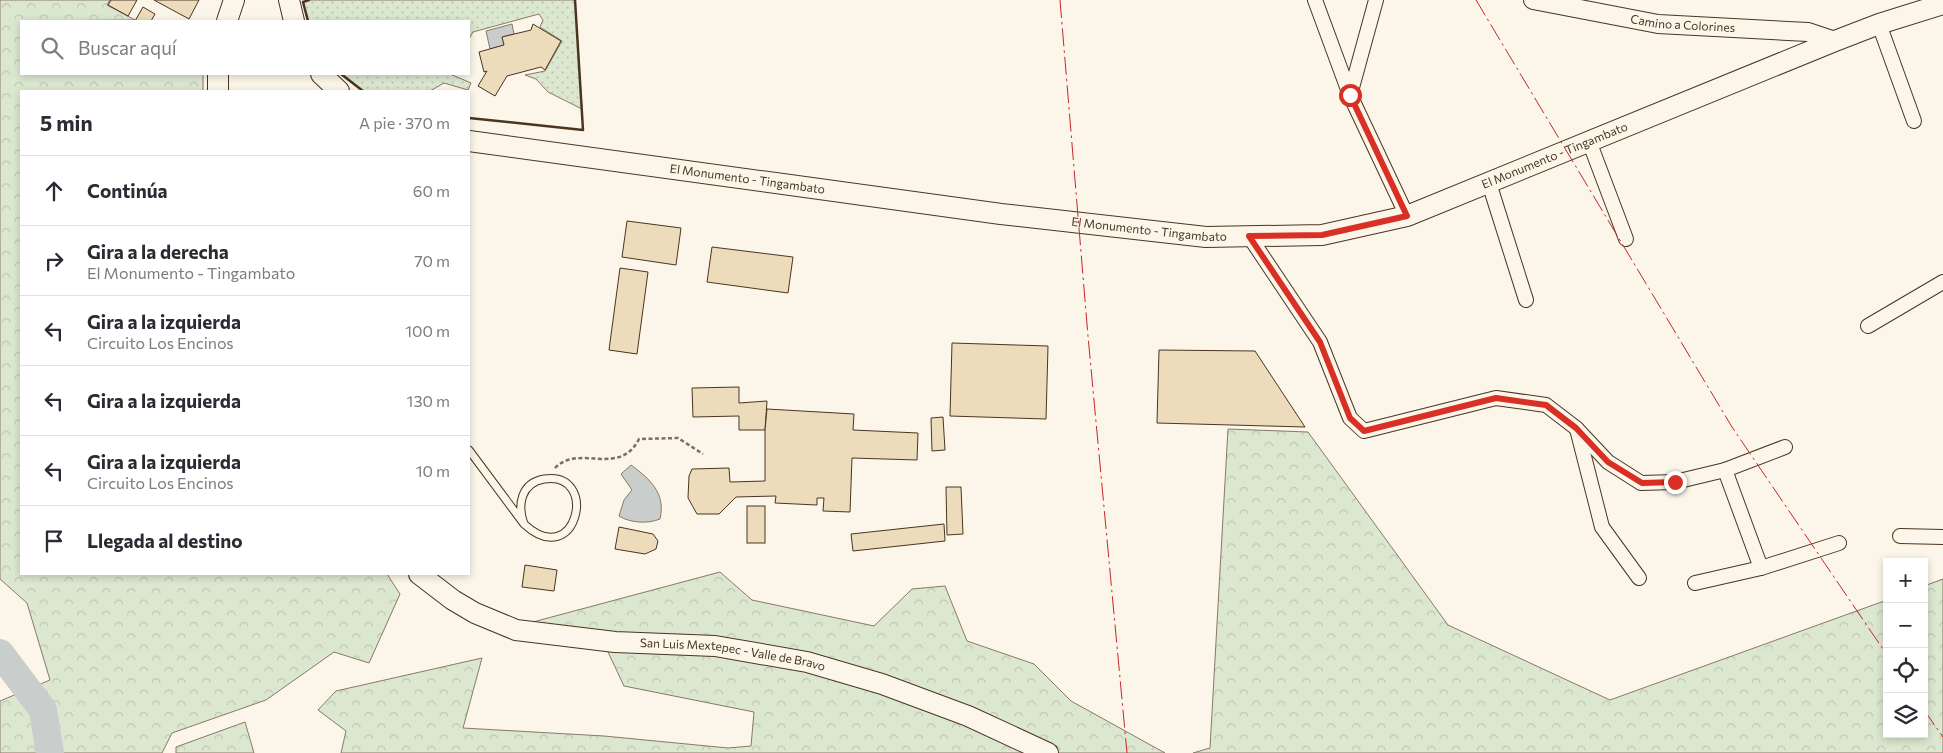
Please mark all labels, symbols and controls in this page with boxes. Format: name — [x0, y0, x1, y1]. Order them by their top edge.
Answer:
street label: Camino a Colorines — [1629, 11, 1736, 34]
search box — [20, 20, 470, 75]
icon: search — [38, 34, 66, 62]
text: Buscar aquí — [78, 36, 177, 59]
route start — [1339, 84, 1362, 107]
text: 5 min — [40, 110, 93, 135]
text: A pie · 370 m — [359, 113, 450, 132]
street label: El Monumento - Tingambato — [1479, 119, 1629, 191]
street label: El Monumento - Tingambato — [669, 161, 826, 196]
icon: ahead — [40, 177, 68, 205]
text: Continúa — [87, 179, 168, 202]
text: 60 m — [413, 181, 450, 200]
street label: El Monumento - Tingambato — [1071, 214, 1227, 243]
text: Gira a la derecha — [87, 240, 229, 263]
icon: right — [40, 247, 68, 275]
text: 70 m — [414, 251, 450, 270]
text: El Monumento - Tingambato — [87, 263, 295, 282]
text: Gira a la izquierda — [87, 310, 241, 333]
icon: left — [40, 317, 68, 345]
text: 100 m — [405, 321, 450, 340]
text: Circuito Los Encinos — [87, 333, 234, 352]
icon: left — [40, 387, 68, 415]
text: Gira a la izquierda — [87, 389, 241, 412]
text: 130 m — [407, 391, 450, 410]
text: Gira a la izquierda — [87, 450, 241, 473]
icon: left — [40, 457, 68, 485]
text: 10 m — [416, 461, 450, 480]
route end — [1664, 471, 1687, 494]
text: Circuito Los Encinos — [87, 473, 234, 492]
icon: arrive — [40, 527, 68, 555]
text: Llegada al destino — [87, 529, 243, 552]
map controls — [1883, 558, 1928, 738]
button: + — [1883, 558, 1928, 603]
button: − — [1883, 603, 1928, 648]
street label: San Luis Mextepec - Valle de Bravo — [640, 635, 827, 673]
button: locate — [1883, 648, 1928, 693]
button: layers — [1883, 693, 1928, 738]

